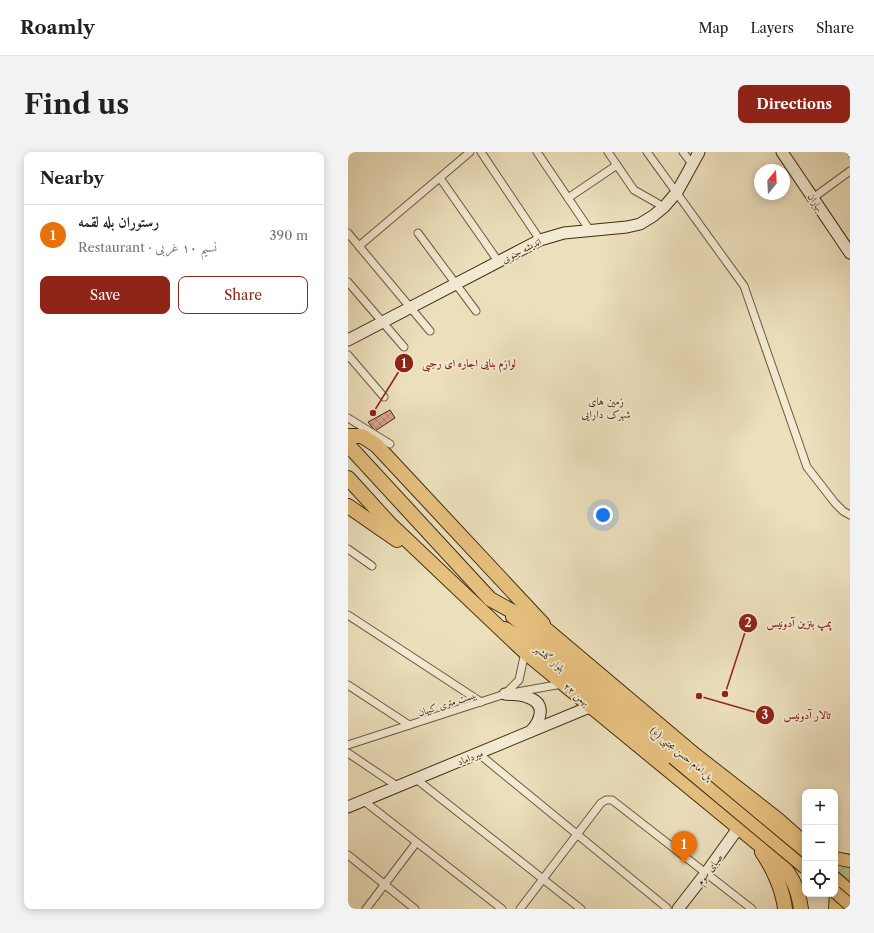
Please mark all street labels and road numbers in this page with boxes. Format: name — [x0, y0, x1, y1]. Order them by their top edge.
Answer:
street label: بهاران — [805, 191, 827, 214]
street label: اندیشه جنوبی — [499, 235, 544, 267]
street label: بلوار گلشهر — [531, 641, 568, 675]
street label: ۲۲ بهمن — [560, 680, 593, 710]
street label: بیست متری کیهان — [416, 688, 478, 719]
street label: پل امام حسن مجتبی (ع) — [646, 724, 717, 786]
street label: میرداماد — [455, 746, 485, 768]
street label: صبای سوم — [693, 851, 728, 889]

